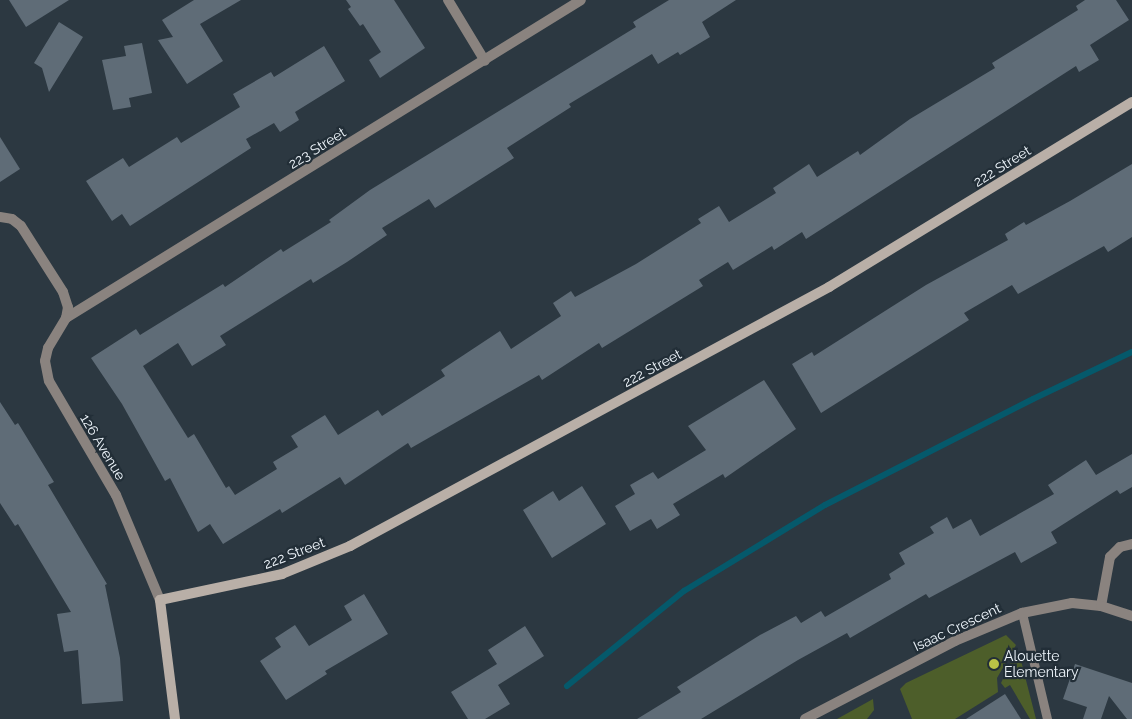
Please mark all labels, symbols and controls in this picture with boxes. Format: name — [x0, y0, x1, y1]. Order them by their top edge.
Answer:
street label: 223 Street — [285, 124, 349, 172]
street label: 222 Street — [970, 142, 1034, 190]
street label: 222 Street — [620, 345, 684, 391]
street label: 126 Avenue — [77, 411, 129, 483]
street label: 222 Street — [261, 534, 327, 572]
street label: Isaac Crescent — [911, 599, 1003, 655]
place label: Alouette Elementary — [1004, 648, 1079, 680]
marker: Alouette Elementary — [988, 658, 1000, 670]

